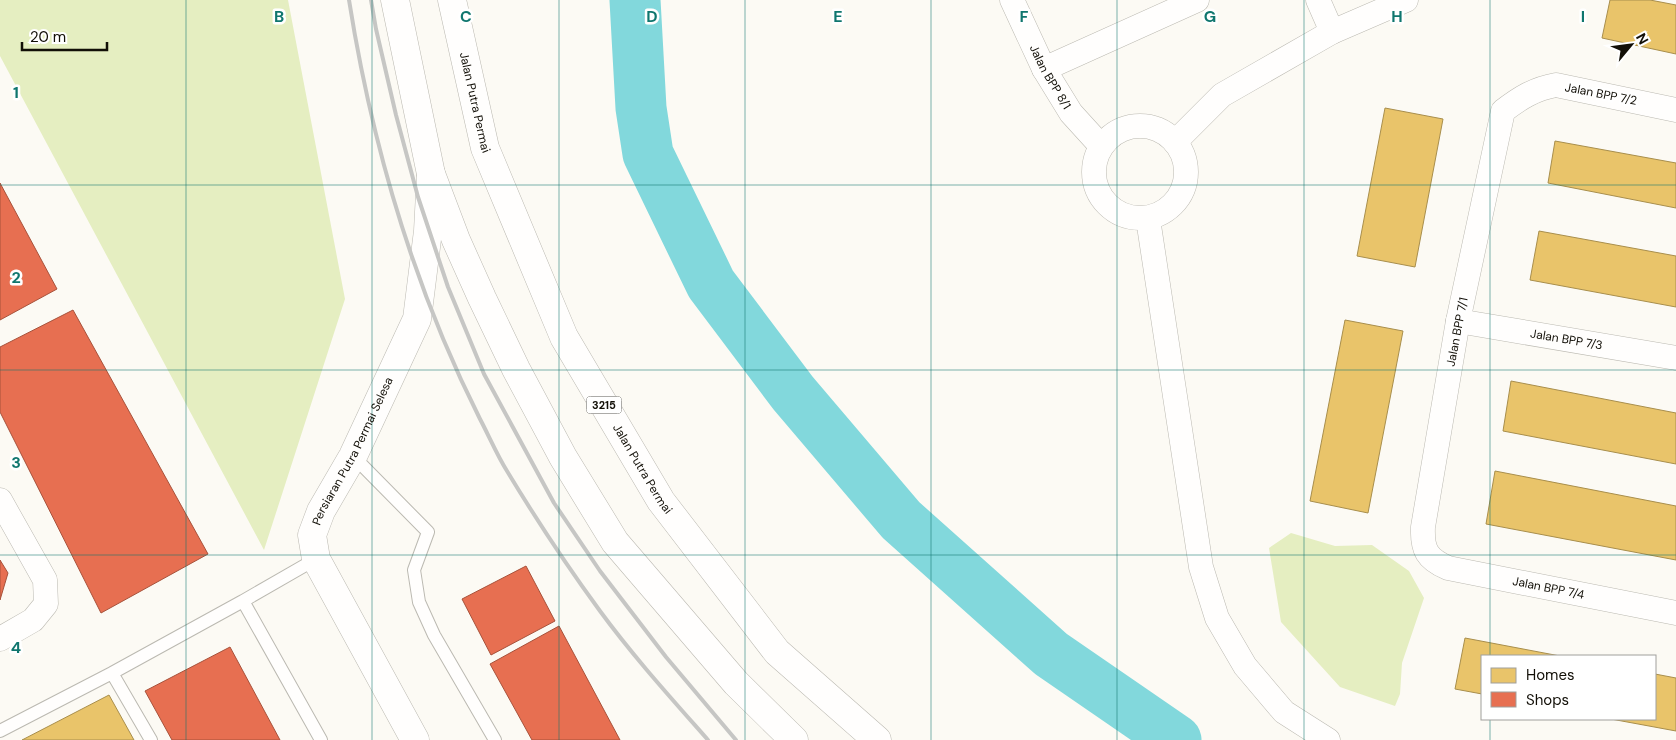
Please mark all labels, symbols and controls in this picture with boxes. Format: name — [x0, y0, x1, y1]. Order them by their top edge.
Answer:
text: B — [274, 6, 284, 27]
text: C — [460, 6, 472, 27]
text: D — [646, 6, 658, 27]
text: E — [833, 6, 843, 27]
text: F — [1020, 6, 1029, 27]
text: G — [1204, 6, 1216, 27]
text: H — [1391, 6, 1403, 27]
text: I — [1581, 6, 1585, 27]
scale bar — [22, 20, 108, 52]
north arrow — [1606, 20, 1656, 70]
text: 20 m — [30, 27, 66, 47]
text: N — [1632, 30, 1653, 48]
street label: Jalan BPP 8/1 — [1026, 42, 1075, 112]
street label: Jalan Putra Permai — [456, 51, 494, 156]
street label: Jalan BPP 7/2 — [1564, 79, 1639, 109]
text: 1 — [13, 82, 19, 103]
text: 2 — [11, 267, 21, 288]
street label: Jalan BPP 7/1 — [1442, 296, 1472, 368]
street label: Jalan BPP 7/3 — [1529, 325, 1604, 353]
street label: Persiaran Putra Permai Selesa — [308, 374, 397, 527]
road number: 3215 — [586, 396, 622, 414]
street label: Jalan Putra Permai — [609, 421, 676, 517]
text: 3 — [11, 452, 21, 473]
street label: Jalan BPP 7/4 — [1511, 573, 1586, 603]
text: 4 — [11, 637, 21, 658]
legend — [1481, 655, 1656, 720]
text: Homes — [1526, 665, 1575, 685]
text: Shops — [1526, 690, 1569, 710]

